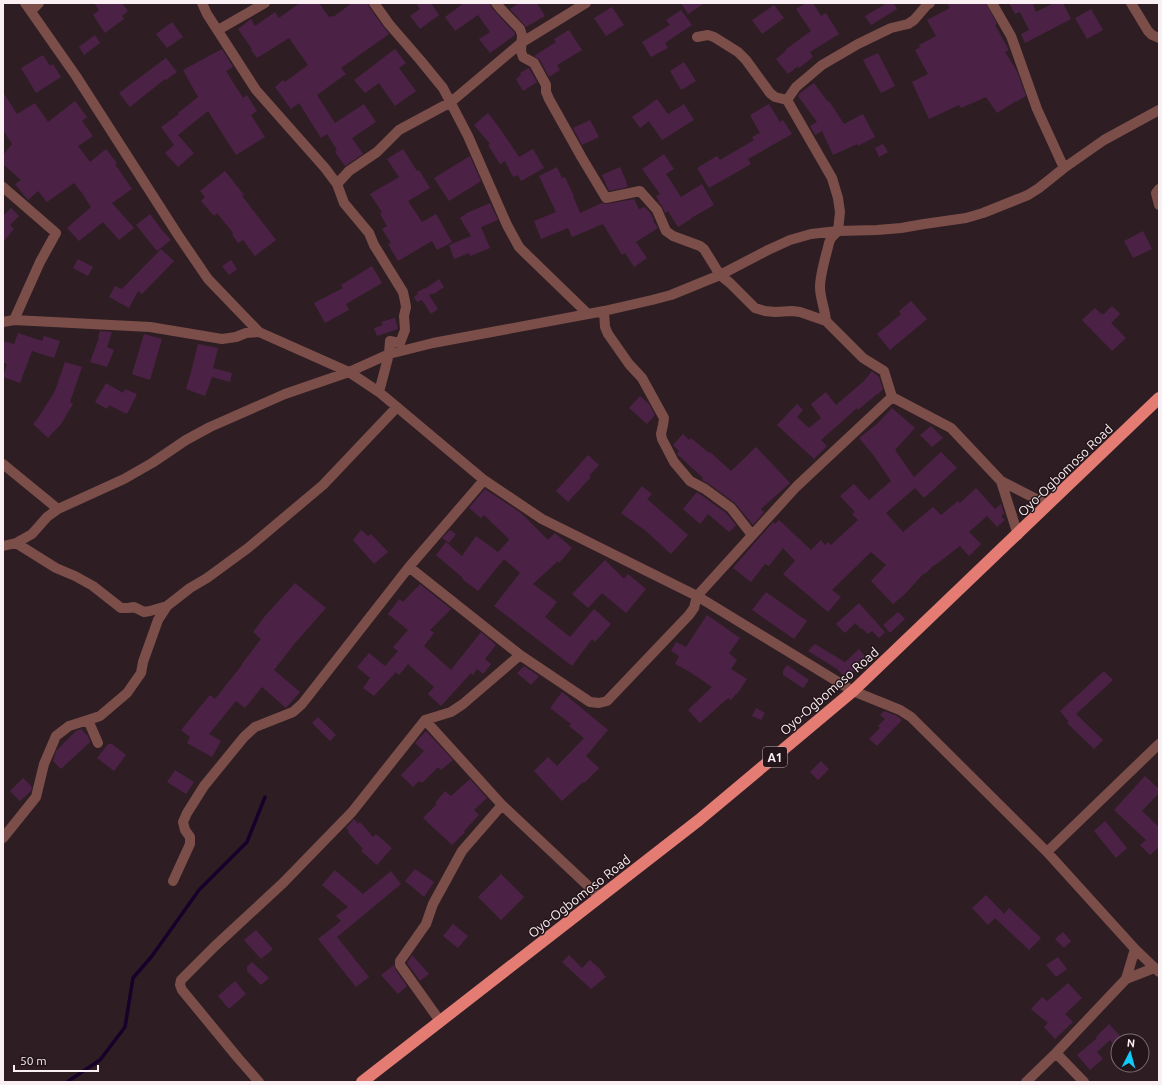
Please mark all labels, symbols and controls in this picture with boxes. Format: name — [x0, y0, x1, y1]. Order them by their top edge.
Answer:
street label: Oyo-Ogbomoso Road — [1015, 421, 1115, 519]
street label: Oyo-Ogbomoso Road — [777, 645, 881, 737]
road number: A1 — [763, 747, 787, 767]
street label: Oyo-Ogbomoso Road — [525, 852, 633, 940]
north arrow — [1110, 1033, 1150, 1073]
text: N — [1126, 1037, 1136, 1049]
scale bar — [14, 1047, 98, 1073]
text: 50 m — [20, 1054, 47, 1067]

